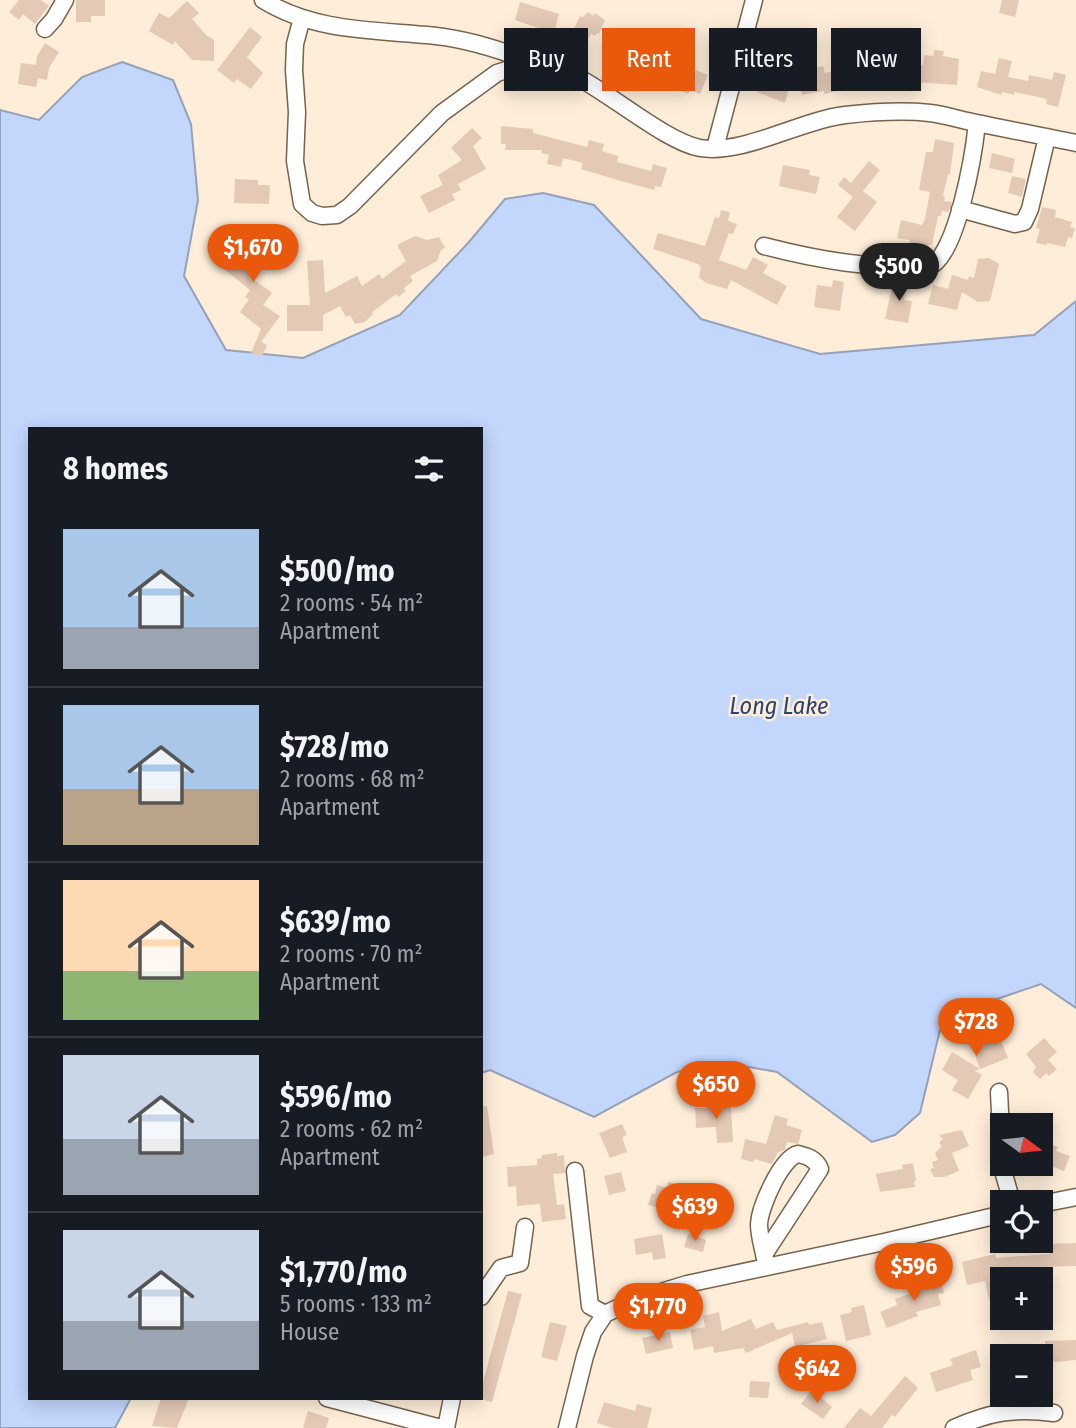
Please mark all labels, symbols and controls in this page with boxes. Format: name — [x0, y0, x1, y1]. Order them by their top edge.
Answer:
chip: Buy — [504, 28, 588, 91]
chip: Rent — [602, 28, 695, 91]
chip: Filters — [709, 28, 817, 91]
chip: New — [831, 28, 921, 91]
pin: $1,670 — [196, 224, 310, 284]
text: $1,670 — [223, 233, 283, 261]
pin: $500 — [858, 244, 940, 303]
text: $500 — [875, 252, 923, 280]
icon: filters — [410, 450, 448, 488]
text: 8 homes — [63, 451, 168, 487]
text: $500/mo — [280, 553, 394, 589]
icon: home — [119, 557, 203, 641]
text: 2 rooms · 54 m² — [280, 589, 423, 617]
text: Apartment — [280, 617, 380, 645]
water label: Long Lake — [730, 692, 828, 720]
text: $728/mo — [280, 729, 389, 765]
icon: home — [119, 733, 203, 817]
text: 2 rooms · 68 m² — [280, 765, 425, 793]
text: Apartment — [280, 793, 380, 821]
text: $639/mo — [280, 904, 391, 940]
icon: home — [119, 908, 203, 992]
text: 2 rooms · 70 m² — [280, 940, 423, 968]
text: Apartment — [280, 968, 380, 996]
pin: $728 — [935, 998, 1017, 1058]
text: $728 — [954, 1007, 998, 1035]
pin: $650 — [675, 1062, 757, 1121]
text: $650 — [692, 1070, 740, 1098]
text: $596/mo — [280, 1079, 392, 1115]
icon: home — [119, 1083, 203, 1167]
north arrow — [990, 1113, 1054, 1176]
map controls — [990, 1113, 1053, 1407]
text: 2 rooms · 62 m² — [280, 1115, 423, 1143]
text: Apartment — [280, 1143, 380, 1171]
pin: $639 — [654, 1184, 736, 1243]
button: locate — [990, 1190, 1053, 1253]
text: $639 — [672, 1192, 718, 1220]
pin: $596 — [873, 1244, 955, 1303]
text: $596 — [891, 1252, 937, 1280]
text: $1,770/mo — [280, 1254, 407, 1290]
icon: home — [119, 1258, 203, 1342]
button: + — [990, 1267, 1053, 1330]
pin: $1,770 — [601, 1284, 715, 1343]
text: 5 rooms · 133 m² — [280, 1290, 432, 1318]
text: $1,770 — [629, 1292, 687, 1320]
text: House — [280, 1318, 339, 1346]
button: − — [990, 1344, 1053, 1407]
pin: $642 — [776, 1346, 858, 1405]
text: $642 — [794, 1354, 840, 1382]

